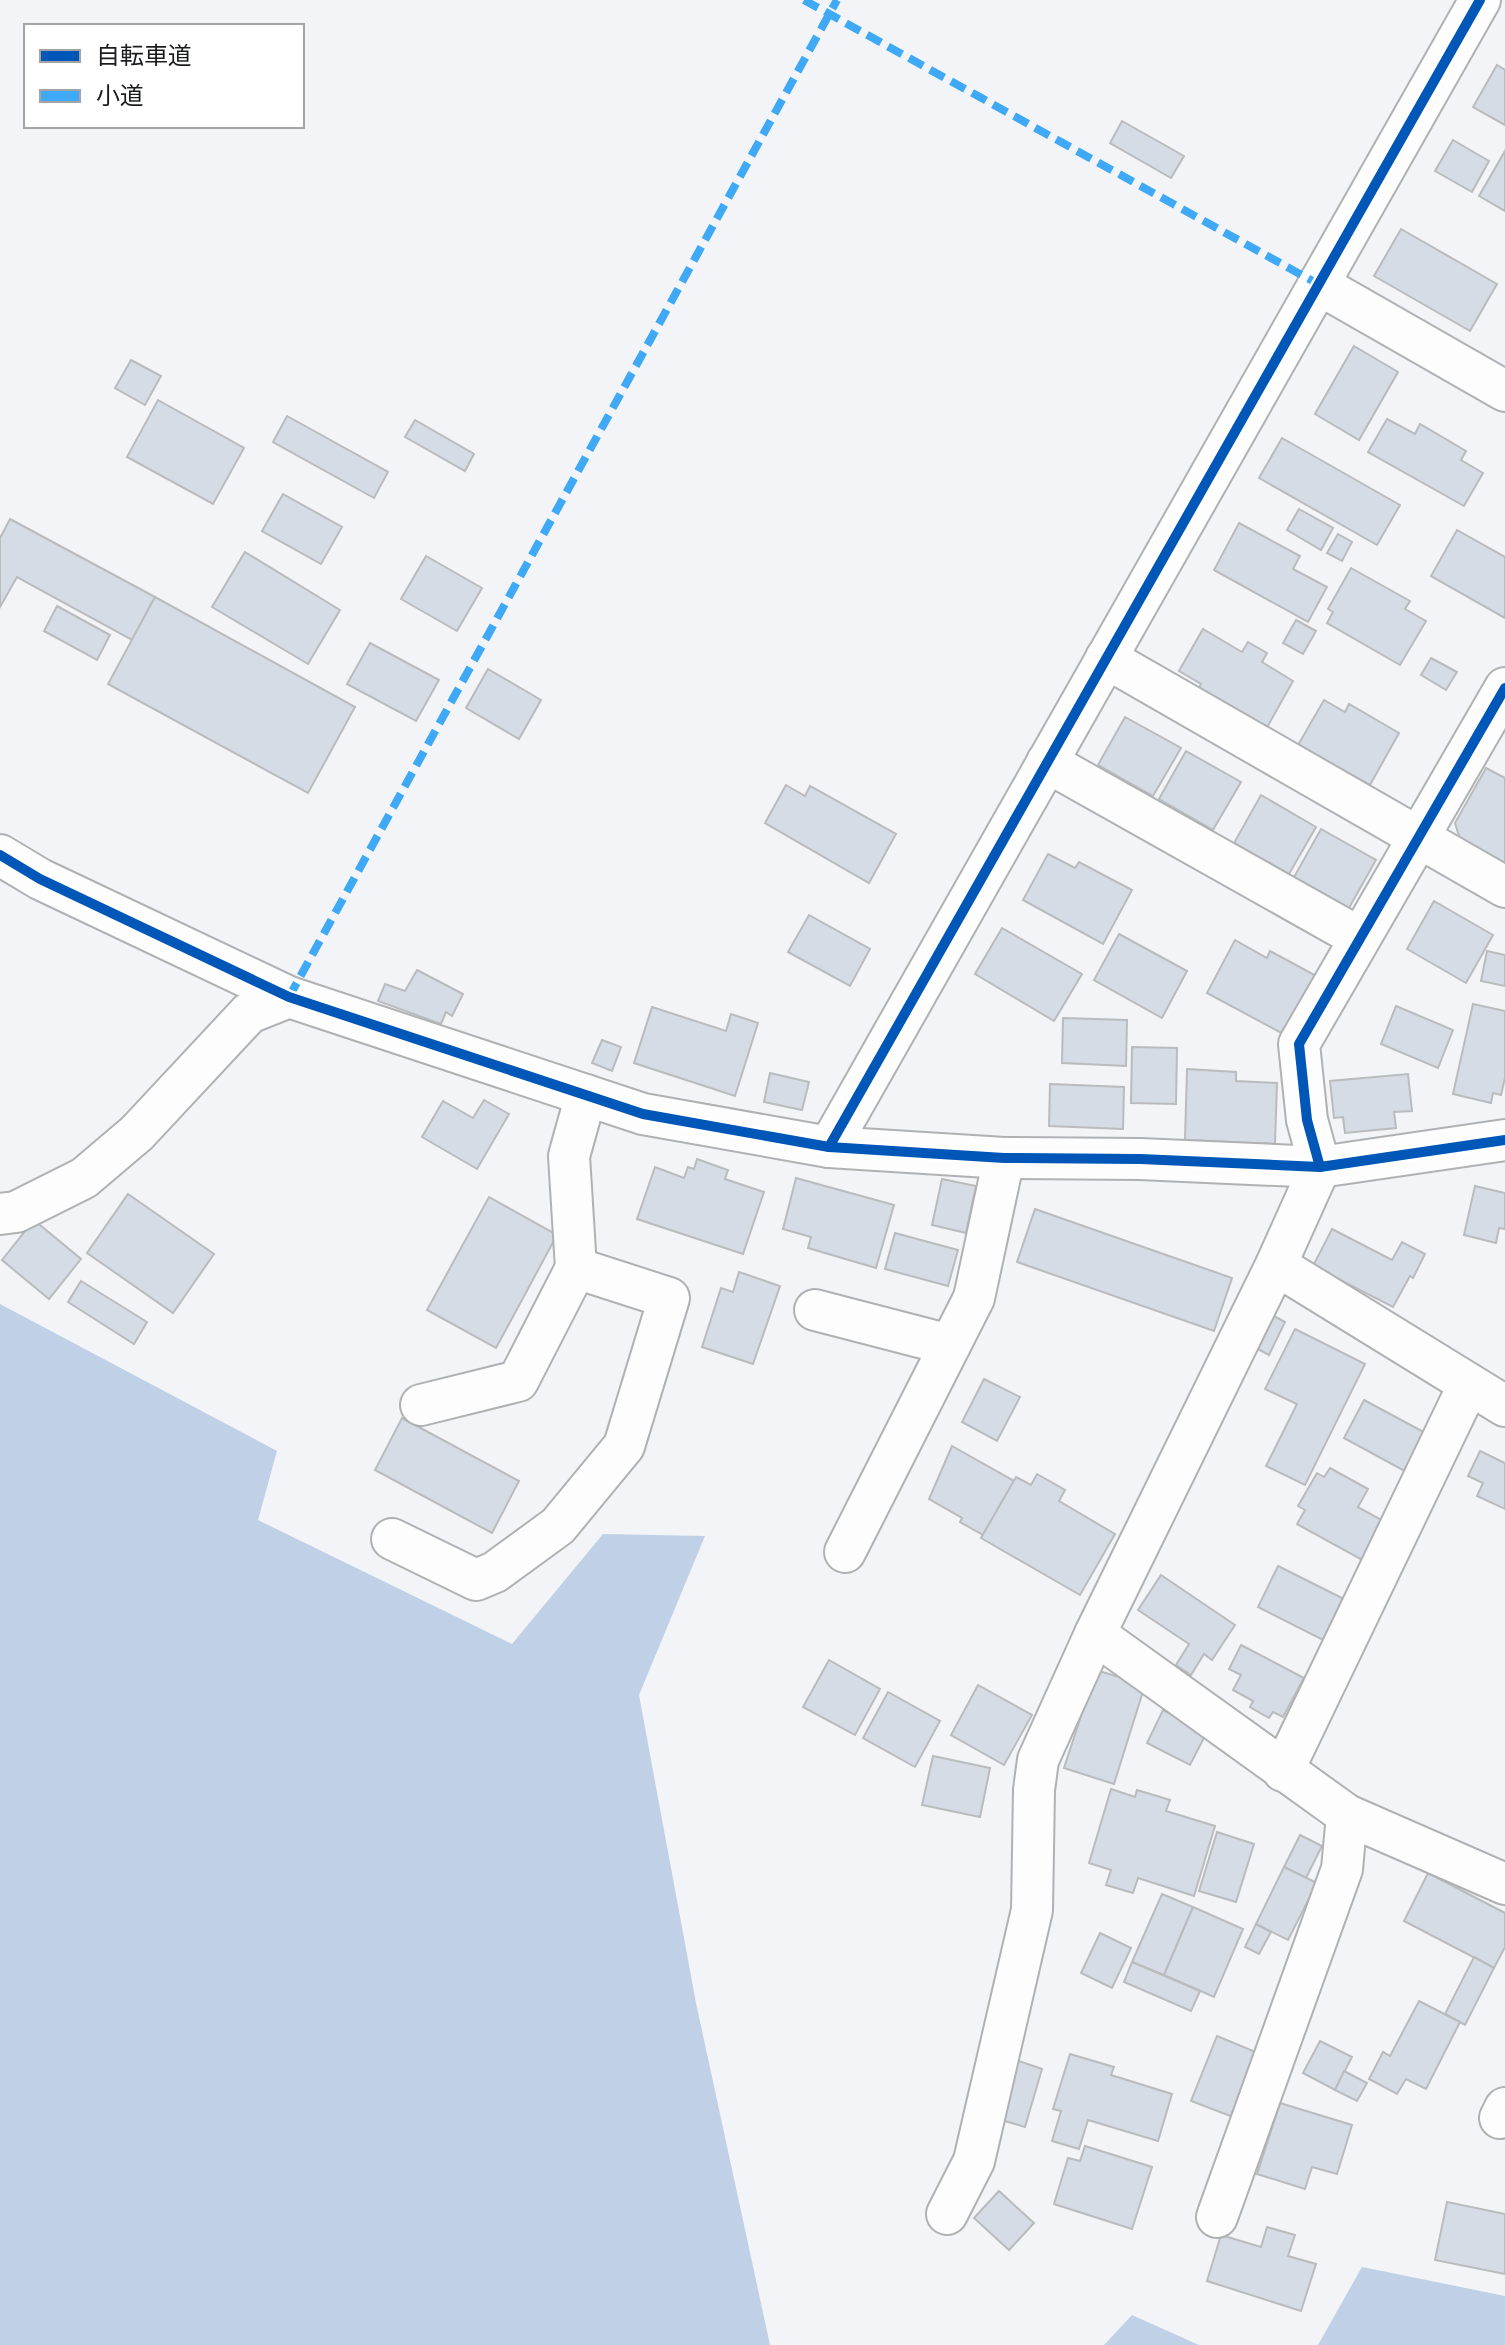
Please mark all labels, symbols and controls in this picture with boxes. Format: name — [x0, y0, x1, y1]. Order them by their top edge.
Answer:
legend — [24, 24, 304, 128]
text: 自転車道 — [96, 40, 192, 71]
text: 小道 — [96, 80, 144, 111]

